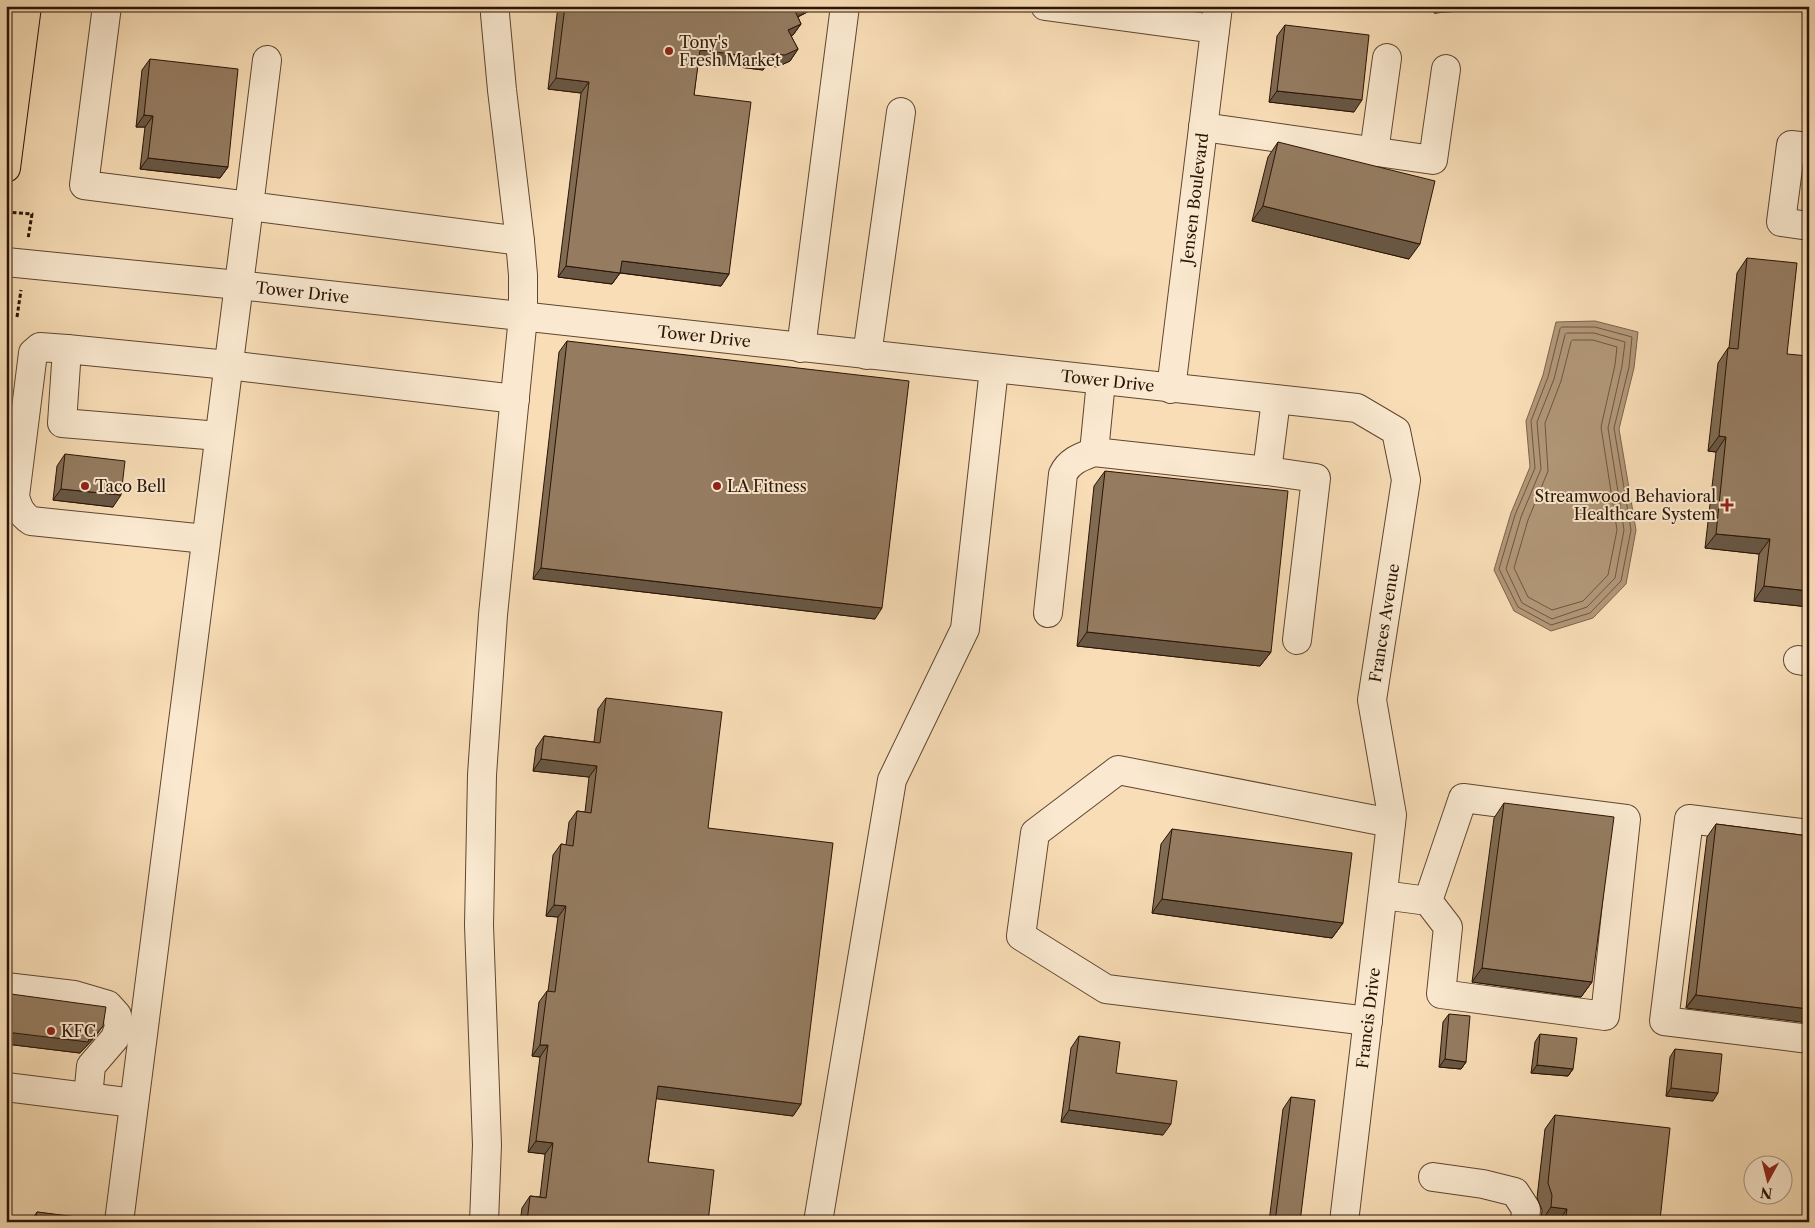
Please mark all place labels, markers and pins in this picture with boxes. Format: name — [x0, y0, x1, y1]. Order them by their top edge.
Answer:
place label: Tony's Fresh Market — [679, 32, 781, 70]
marker: Tony's Fresh Market — [663, 45, 675, 57]
place label: Taco Bell — [95, 476, 166, 496]
place label: LA Fitness — [727, 476, 807, 496]
marker: Taco Bell — [79, 480, 91, 492]
marker: LA Fitness — [711, 480, 723, 492]
place label: Streamwood Behavioral Healthcare System — [1535, 486, 1716, 524]
marker: Streamwood Behavioral Healthcare System — [1720, 498, 1734, 512]
place label: KFC — [61, 1021, 96, 1041]
marker: KFC — [45, 1025, 57, 1037]

